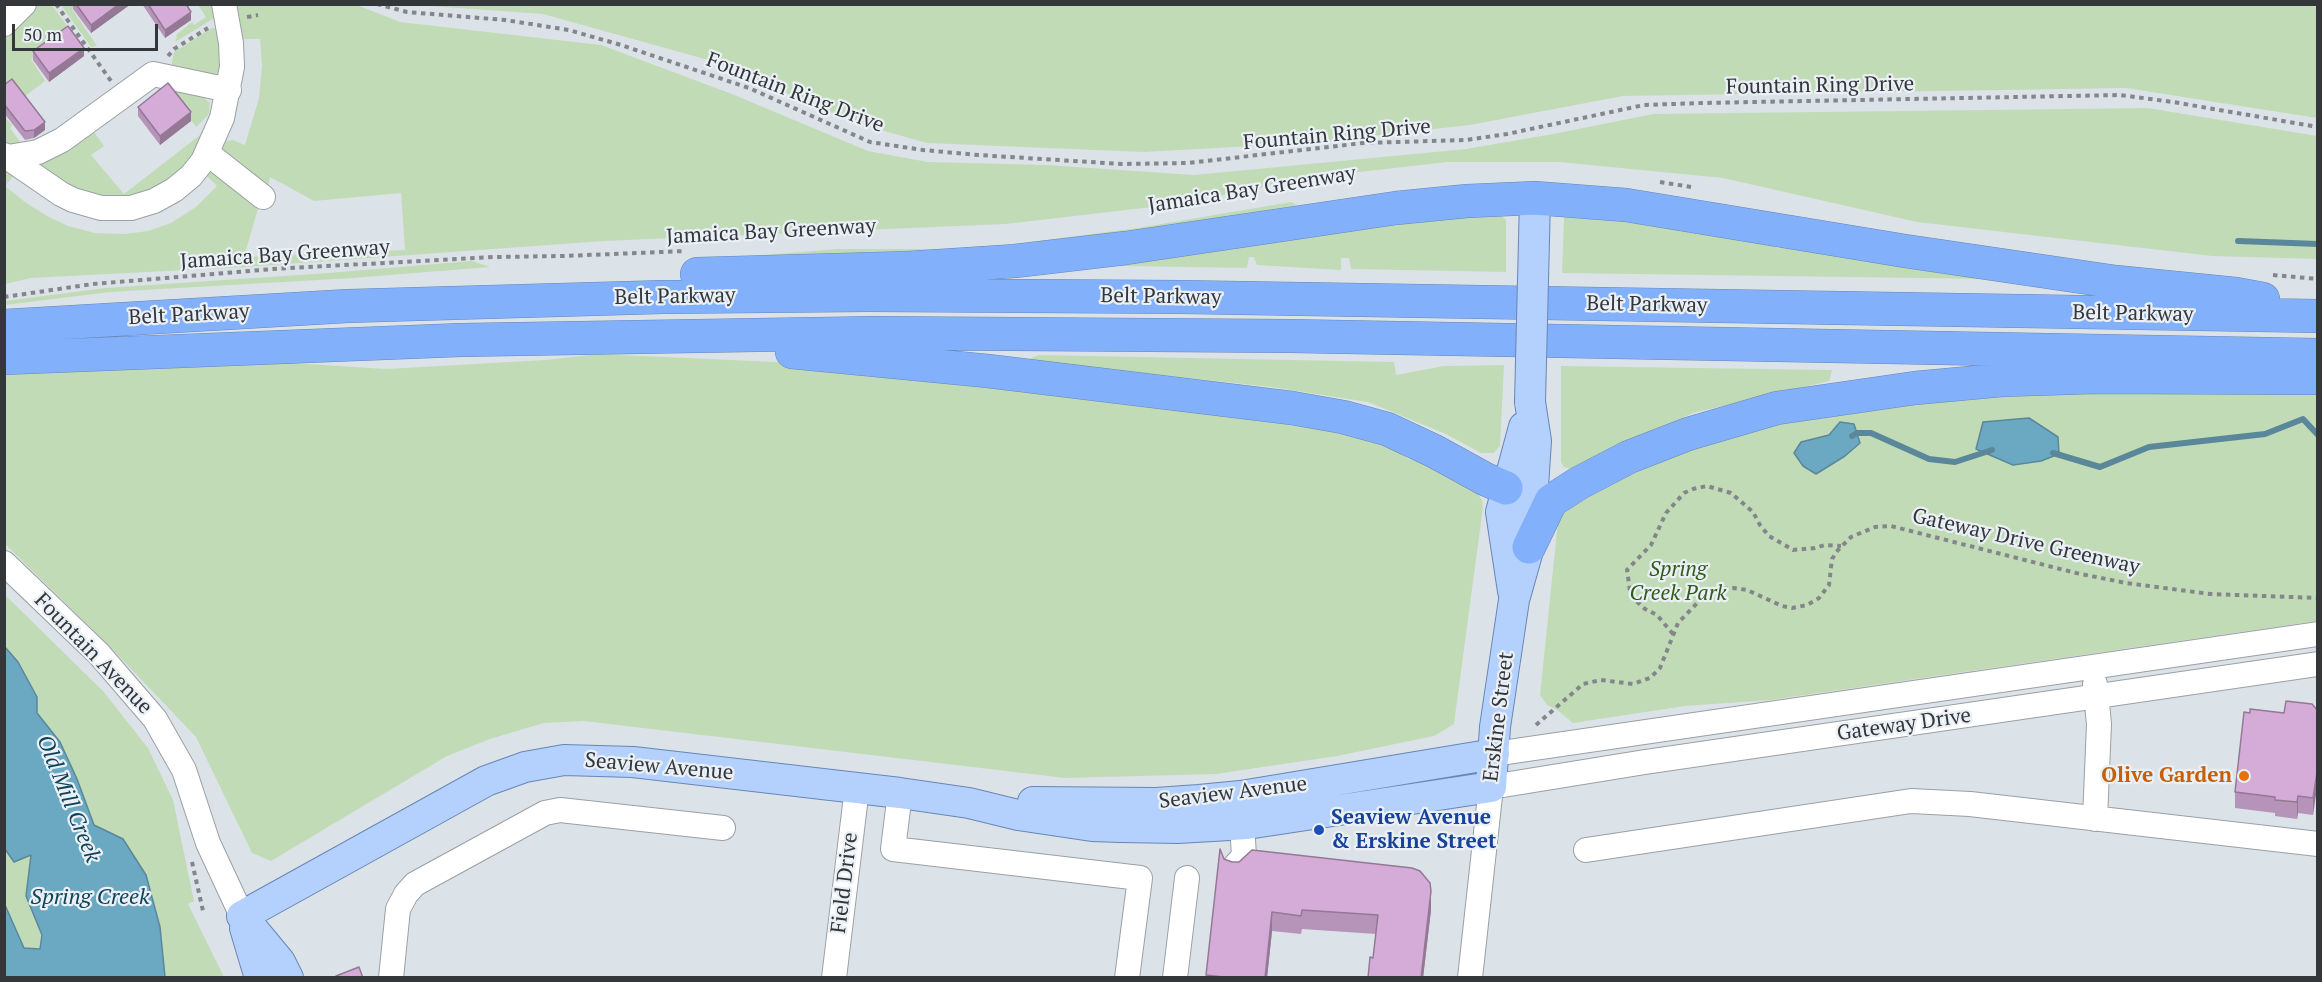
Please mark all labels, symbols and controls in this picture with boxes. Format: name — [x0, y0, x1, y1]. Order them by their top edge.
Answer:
scale bar — [15, 12, 160, 50]
text: 50 m — [23, 22, 62, 46]
street label: Fountain Ring Drive — [703, 48, 887, 138]
street label: Fountain Ring Drive — [1726, 72, 1914, 100]
street label: Fountain Ring Drive — [1242, 114, 1432, 156]
street label: Jamaica Bay Greenway — [1146, 161, 1358, 219]
street label: Jamaica Bay Greenway — [665, 214, 877, 250]
street label: Jamaica Bay Greenway — [179, 235, 391, 275]
street label: Belt Parkway — [614, 283, 736, 311]
street label: Belt Parkway — [1100, 283, 1222, 311]
street label: Belt Parkway — [1586, 291, 1708, 319]
street label: Belt Parkway — [128, 299, 250, 331]
street label: Belt Parkway — [2072, 300, 2194, 328]
street label: Gateway Drive Greenway — [1910, 504, 2142, 580]
park label: Spring Creek Park — [1629, 557, 1727, 607]
street label: Fountain Avenue — [29, 588, 157, 720]
street label: Erskine Street — [1479, 651, 1519, 783]
street label: Gateway Drive — [1835, 703, 1973, 747]
water label: Old Mill Creek — [31, 732, 105, 866]
street label: Seaview Avenue — [584, 748, 734, 786]
place label: Olive Garden — [2101, 763, 2232, 789]
marker: Olive Garden — [2237, 769, 2251, 783]
street label: Seaview Avenue — [1157, 771, 1309, 815]
place label: Seaview Avenue & Erskine Street — [1331, 805, 1496, 855]
marker: Seaview Avenue & Erskine Street — [1312, 823, 1326, 837]
street label: Field Drive — [826, 831, 864, 935]
water label: Spring Creek — [30, 885, 150, 911]

